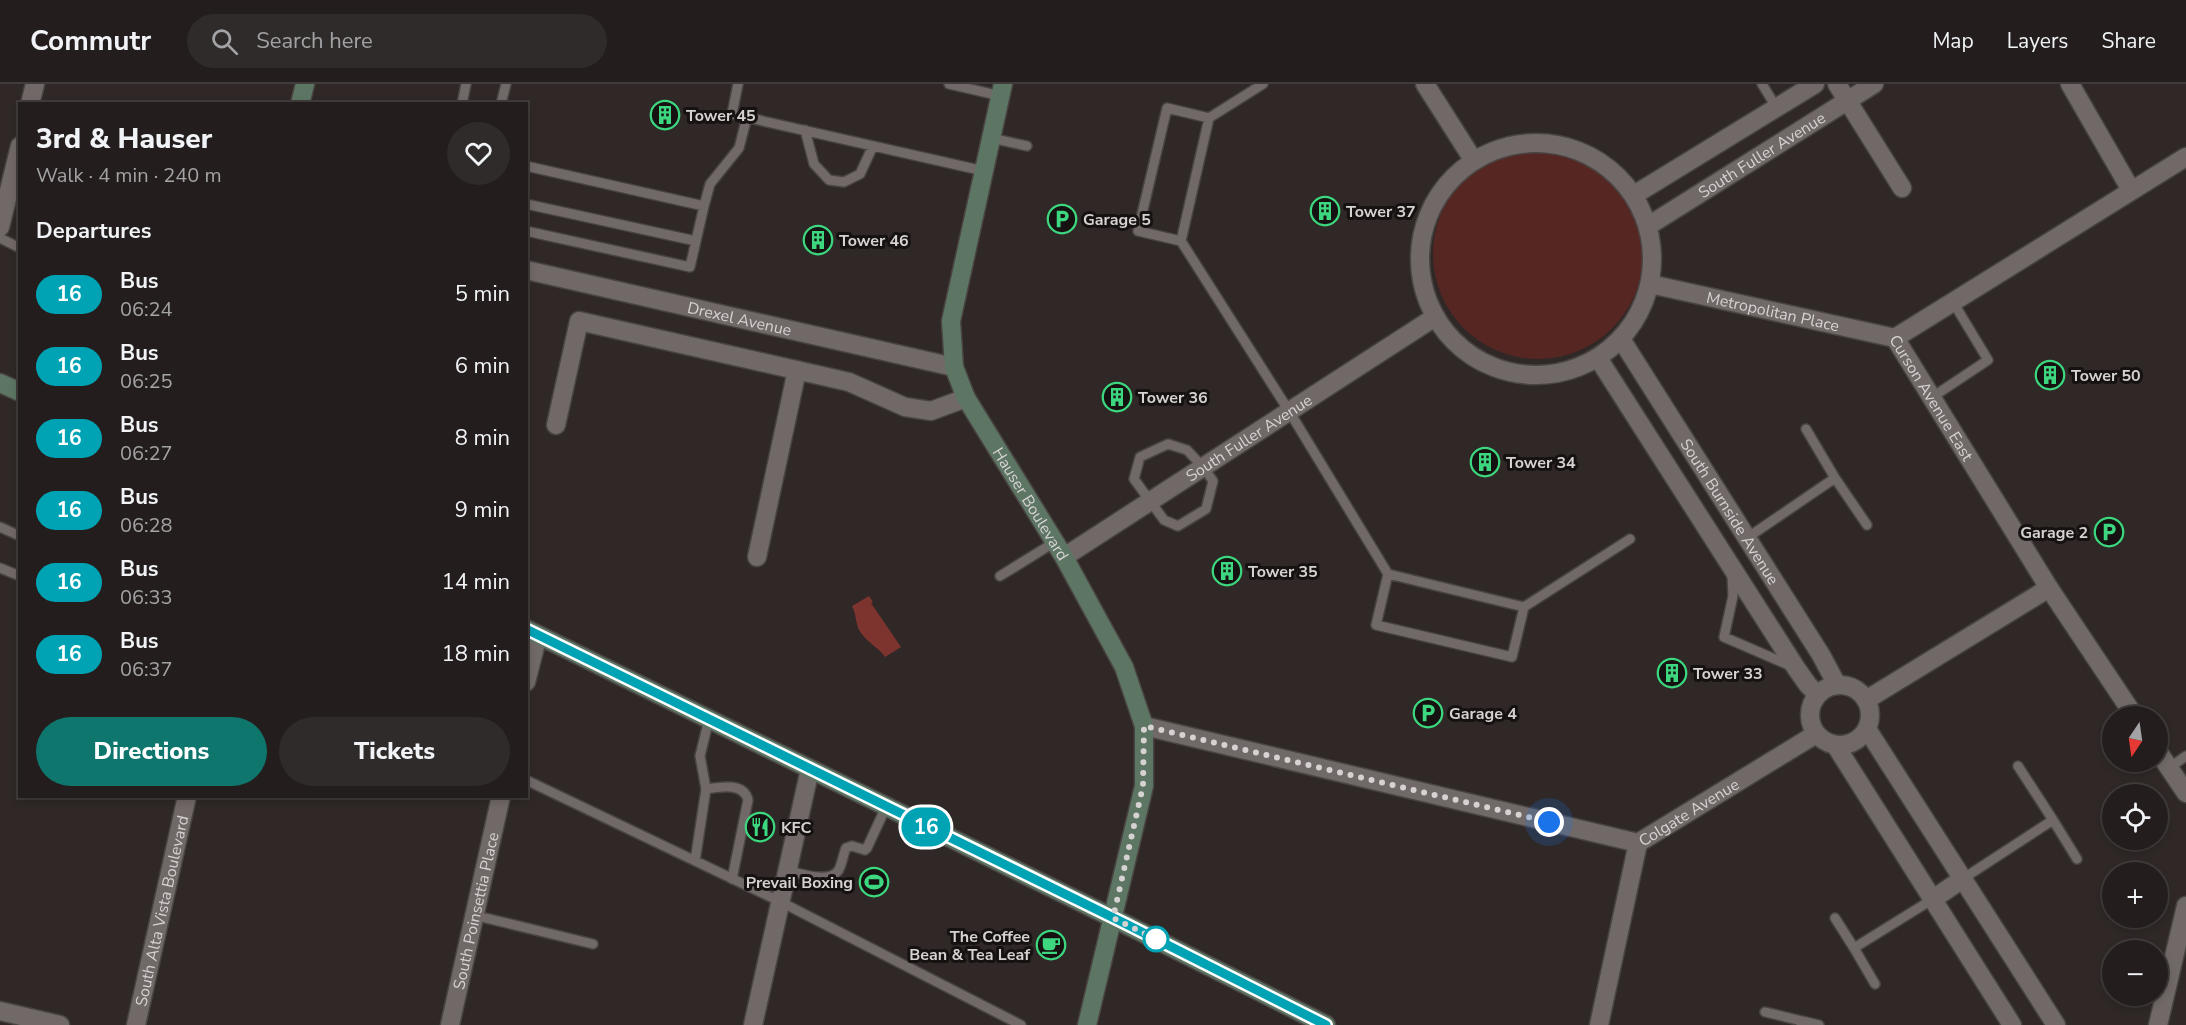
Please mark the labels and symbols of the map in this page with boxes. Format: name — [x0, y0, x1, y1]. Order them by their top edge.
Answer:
building icon: Tower 45 — [649, 99, 681, 131]
place label: Tower 45 — [686, 105, 756, 127]
street label: South Fuller Avenue — [1694, 107, 1830, 204]
building icon: Tower 37 — [1309, 195, 1341, 227]
place label: Tower 37 — [1346, 201, 1416, 223]
parking icon: Garage 5 — [1046, 203, 1078, 235]
place label: Garage 5 — [1083, 209, 1151, 231]
building icon: Tower 46 — [802, 224, 834, 256]
place label: Tower 46 — [839, 230, 909, 252]
street label: Metropolitan Place — [1704, 287, 1841, 337]
street label: Drexel Avenue — [685, 297, 794, 342]
street label: Curson Avenue East — [1884, 331, 1978, 466]
building icon: Tower 50 — [2034, 359, 2066, 391]
place label: Tower 50 — [2071, 365, 2141, 387]
building icon: Tower 36 — [1101, 381, 1133, 413]
place label: Tower 36 — [1138, 387, 1208, 409]
street label: South Fuller Avenue — [1182, 389, 1317, 487]
street label: South Burnside Avenue — [1675, 435, 1784, 589]
street label: Hauser Boulevard — [987, 443, 1073, 565]
building icon: Tower 34 — [1469, 446, 1501, 478]
place label: Tower 34 — [1506, 452, 1576, 474]
parking icon: Garage 2 — [2093, 516, 2125, 548]
place label: Garage 2 — [2020, 522, 2088, 544]
building icon: Tower 35 — [1211, 555, 1243, 587]
place label: Tower 35 — [1248, 561, 1318, 583]
building icon: Tower 33 — [1656, 657, 1688, 689]
place label: Tower 33 — [1693, 663, 1763, 685]
parking icon: Garage 4 — [1412, 697, 1444, 729]
place label: Garage 4 — [1449, 703, 1517, 725]
north arrow — [2102, 706, 2168, 772]
street label: Colgate Avenue — [1635, 774, 1744, 852]
your location — [1534, 807, 1564, 837]
line badge: 16 — [899, 808, 953, 846]
restaurant icon: KFC — [744, 811, 776, 843]
street label: South Alta Vista Boulevard — [130, 813, 194, 1009]
place label: KFC — [781, 817, 811, 839]
street label: South Poinsettia Place — [448, 830, 505, 992]
sports icon: Prevail Boxing — [858, 866, 890, 898]
place label: Prevail Boxing — [746, 872, 853, 894]
place label: The Coffee Bean & Tea Leaf — [909, 926, 1031, 966]
unlabelled marker — [1143, 926, 1169, 952]
cafe icon: The Coffee Bean & Tea Leaf — [1035, 929, 1067, 961]

